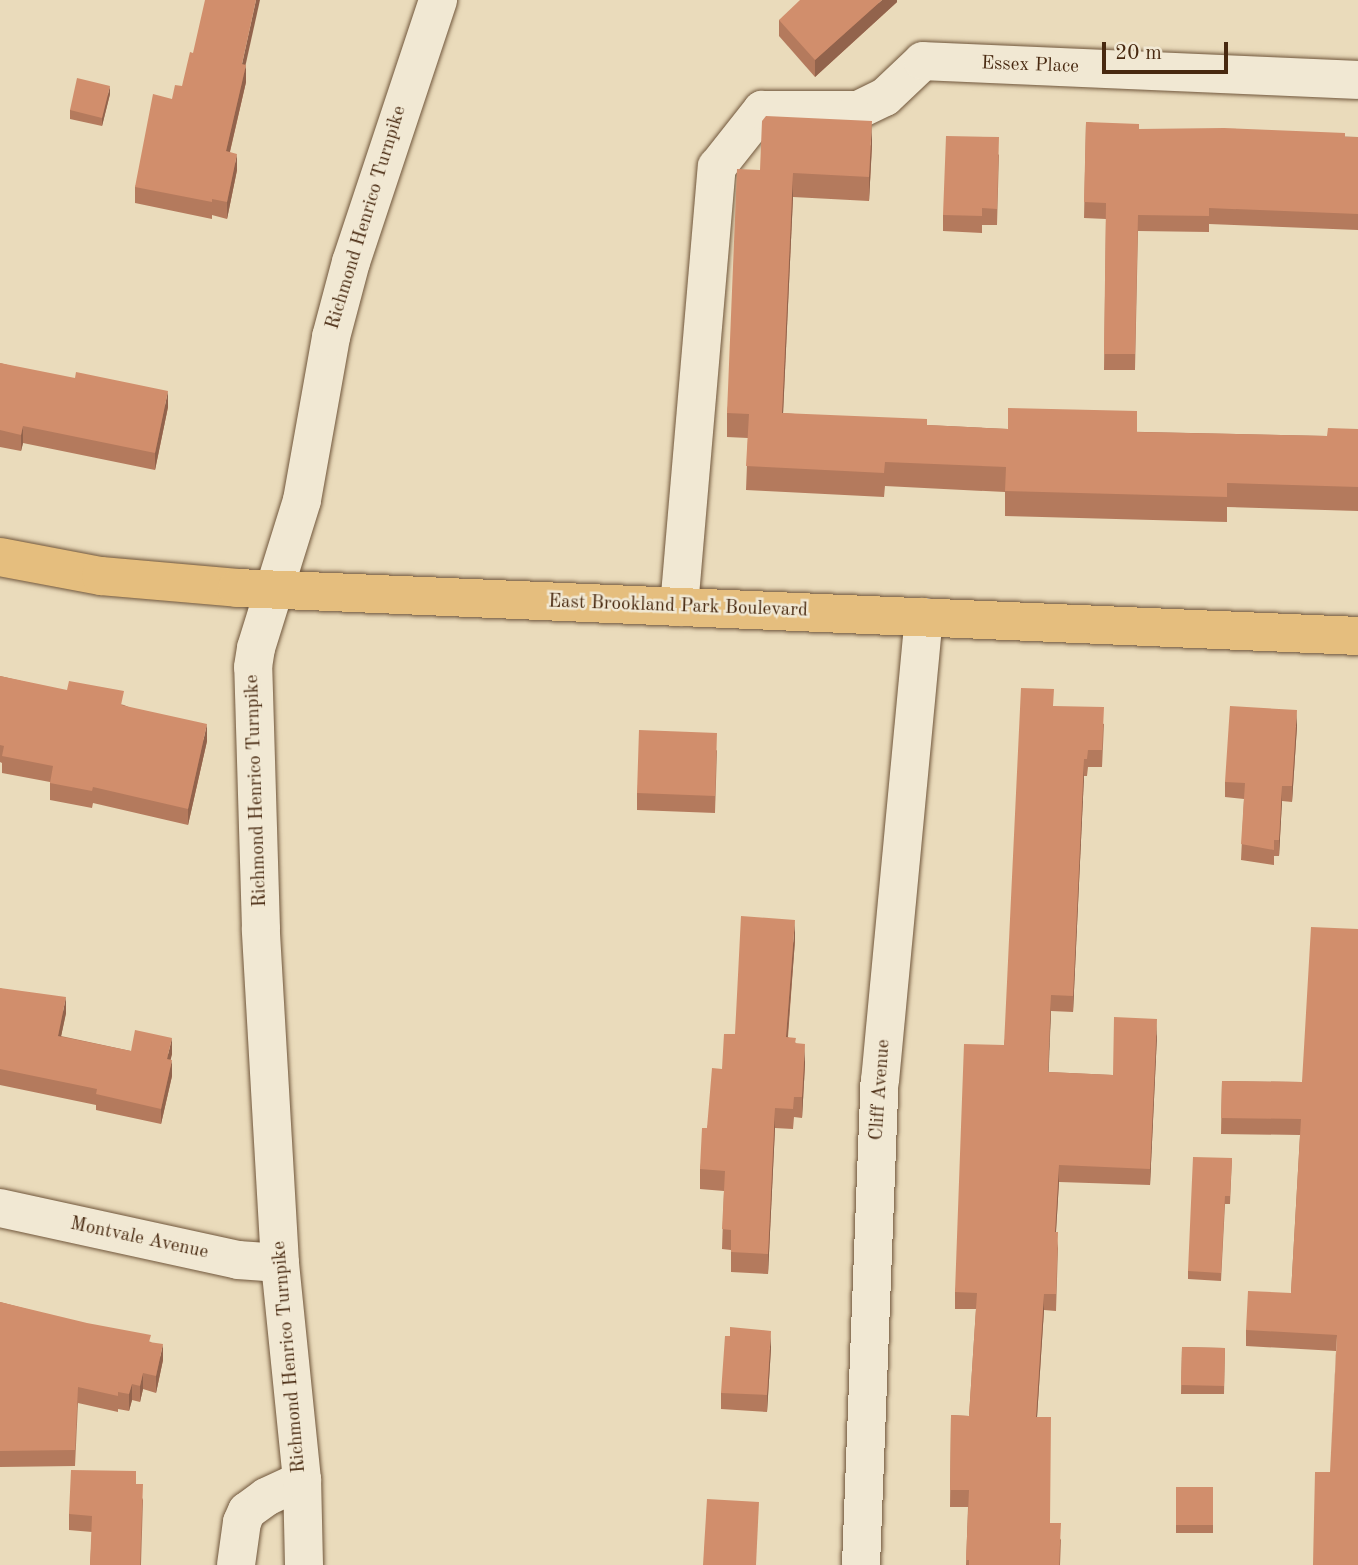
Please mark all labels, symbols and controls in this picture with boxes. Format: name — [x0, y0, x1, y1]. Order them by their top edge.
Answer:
scale bar — [1106, 28, 1232, 72]
text: 20 m — [1115, 43, 1162, 64]
street label: Essex Place — [981, 53, 1079, 79]
street label: Richmond Henrico Turnpike — [322, 103, 412, 333]
street label: East Brookland Park Boulevard — [548, 591, 808, 623]
street label: Richmond Henrico Turnpike — [242, 674, 272, 908]
street label: Cliff Avenue — [866, 1039, 896, 1141]
street label: Montvale Avenue — [68, 1213, 210, 1265]
street label: Richmond Henrico Turnpike — [269, 1240, 311, 1474]

